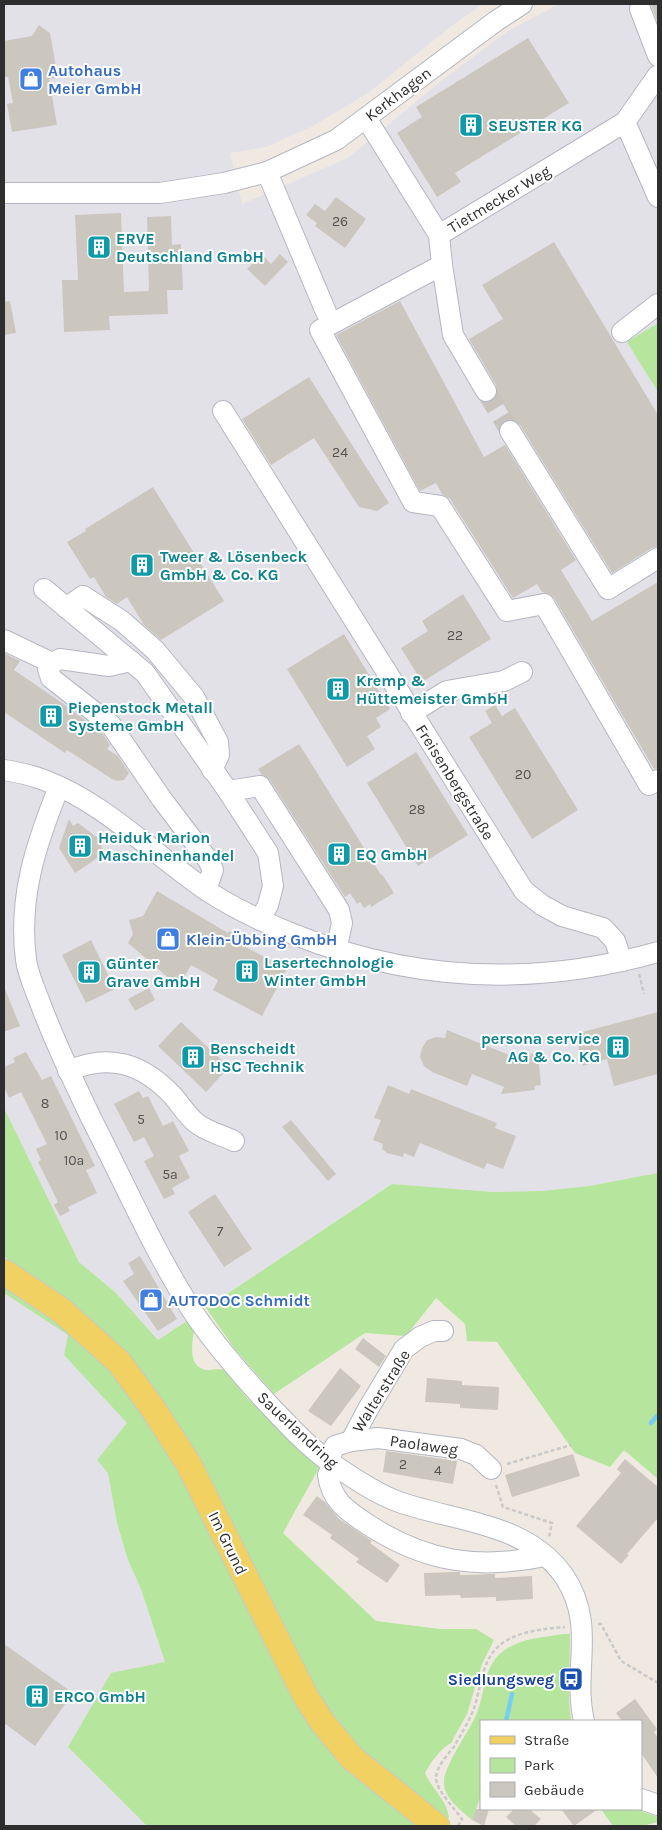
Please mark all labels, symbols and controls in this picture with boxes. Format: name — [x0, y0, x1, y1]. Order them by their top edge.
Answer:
place label: Autohaus Meier GmbH — [48, 61, 142, 98]
street label: Kerkhagen — [361, 63, 435, 125]
shop icon: Autohaus Meier GmbH — [18, 66, 44, 92]
building icon: SEUSTER KG — [458, 112, 484, 138]
place label: SEUSTER KG — [488, 116, 582, 135]
street label: Tietmecker Weg — [444, 161, 554, 237]
house number: 26 — [332, 213, 348, 230]
place label: ERVE Deutschland GmbH — [116, 229, 264, 266]
building icon: ERVE Deutschland GmbH — [86, 234, 112, 260]
house number: 24 — [332, 444, 348, 461]
place label: Tweer & Lösenbeck GmbH & Co. KG — [160, 547, 308, 584]
building icon: Tweer & Lösenbeck GmbH & Co. KG — [129, 552, 155, 578]
house number: 22 — [447, 627, 463, 644]
place label: Kremp & Hüttemeister GmbH — [356, 671, 508, 708]
building icon: Kremp & Hüttemeister GmbH — [325, 676, 351, 702]
place label: Piepenstock Metall Systeme GmbH — [68, 698, 213, 735]
building icon: Piepenstock Metall Systeme GmbH — [38, 703, 64, 729]
street label: Freisenbergstraße — [412, 721, 498, 843]
house number: 20 — [515, 766, 531, 783]
house number: 28 — [409, 801, 425, 818]
place label: Heiduk Marion Maschinenhandel — [98, 828, 234, 865]
building icon: Heiduk Marion Maschinenhandel — [67, 833, 93, 859]
building icon: EQ GmbH — [326, 841, 352, 867]
place label: EQ GmbH — [356, 845, 428, 864]
shop icon: Klein-Übbing GmbH — [155, 926, 181, 952]
place label: Klein-Übbing GmbH — [186, 930, 337, 949]
place label: Lasertechnologie Winter GmbH — [264, 953, 394, 990]
place label: Günter Grave GmbH — [106, 954, 200, 991]
building icon: Lasertechnologie Winter GmbH — [234, 958, 260, 984]
building icon: Günter Grave GmbH — [76, 959, 102, 985]
place label: persona service AG & Co. KG — [481, 1029, 600, 1066]
building icon: persona service AG & Co. KG — [605, 1034, 631, 1060]
place label: Benscheidt HSC Technik — [210, 1039, 305, 1076]
building icon: Benscheidt HSC Technik — [180, 1044, 206, 1070]
house number: 8 — [41, 1095, 49, 1112]
house number: 5 — [137, 1111, 145, 1128]
house number: 10 — [55, 1127, 67, 1144]
house number: 10a — [64, 1152, 84, 1169]
house number: 5a — [162, 1166, 178, 1183]
house number: 7 — [217, 1223, 224, 1240]
shop icon: AUTODOC Schmidt — [138, 1287, 164, 1313]
place label: AUTODOC Schmidt — [168, 1291, 310, 1310]
street label: Walterstraße — [348, 1346, 414, 1436]
street label: Sauerlandring — [254, 1388, 342, 1472]
street label: Paolaweg — [389, 1431, 459, 1459]
house number: 2 — [399, 1456, 407, 1473]
house number: 4 — [434, 1462, 442, 1479]
street label: Im Grund — [205, 1508, 251, 1578]
bus stop icon: Siedlungsweg — [558, 1666, 584, 1692]
place label: Siedlungsweg — [448, 1670, 554, 1689]
building icon: ERCO GmbH — [24, 1683, 50, 1709]
place label: ERCO GmbH — [54, 1687, 146, 1706]
legend — [480, 1720, 642, 1810]
text: Straße — [524, 1731, 569, 1749]
text: Park — [524, 1756, 554, 1774]
text: Gebäude — [524, 1781, 584, 1799]

